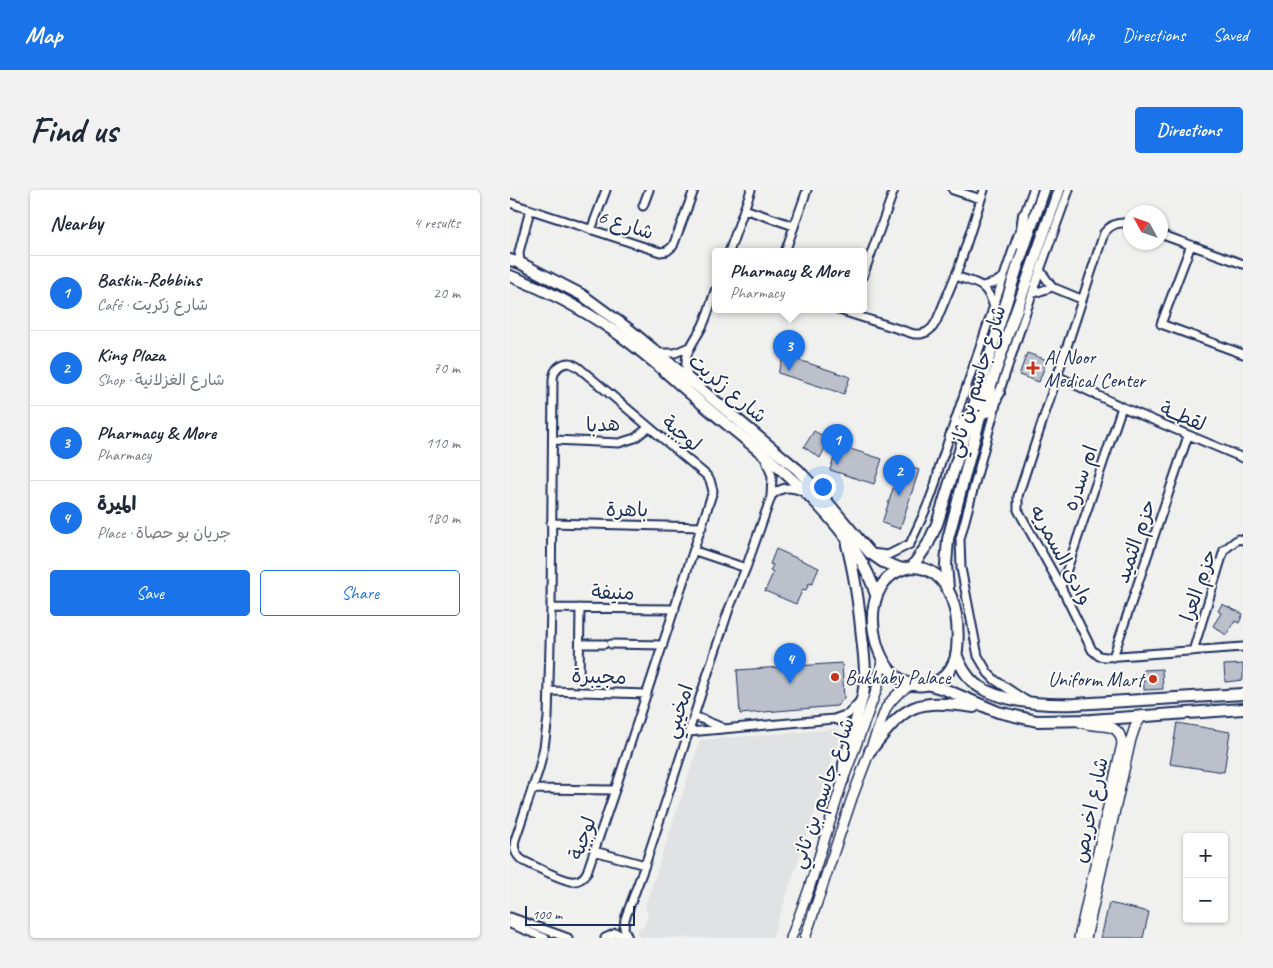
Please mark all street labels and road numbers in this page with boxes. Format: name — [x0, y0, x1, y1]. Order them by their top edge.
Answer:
street label: شارع 6 — [595, 204, 657, 246]
street label: شارع جاسم بن ثاني — [941, 302, 1016, 462]
street label: شارع زكريت — [683, 348, 772, 429]
street label: لقطــة — [1156, 396, 1210, 437]
street label: لوجبة — [656, 410, 706, 458]
street label: هدبا — [585, 411, 621, 438]
street label: ام سدره — [1058, 442, 1105, 515]
street label: حزم الثميد — [1109, 496, 1163, 587]
street label: باهرة — [606, 497, 648, 522]
street label: وادى السمريه — [1025, 501, 1099, 610]
street label: حزم العرا — [1175, 546, 1224, 625]
street label: منيفة — [591, 580, 635, 605]
street label: مجيبرة — [571, 663, 627, 690]
street label: امخيبي — [658, 681, 704, 743]
street label: شارع جاسم بن ثاني — [785, 715, 865, 873]
street label: شارع اخريص — [1067, 755, 1115, 865]
street label: لوجبة — [563, 813, 603, 863]

